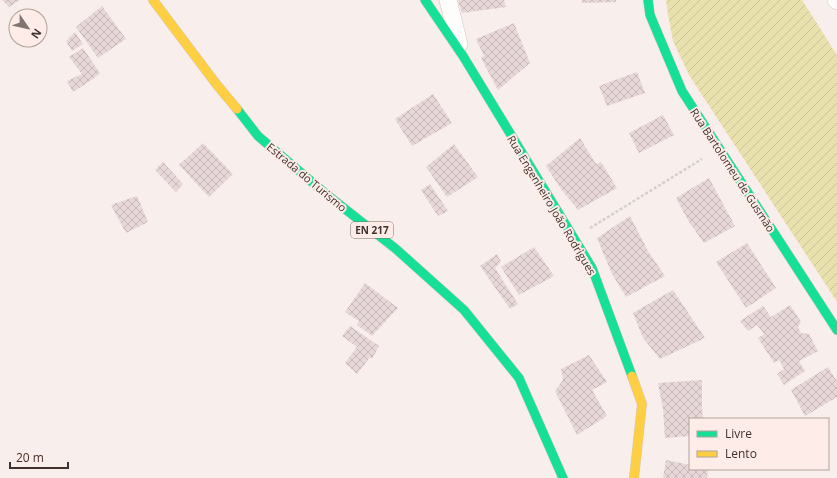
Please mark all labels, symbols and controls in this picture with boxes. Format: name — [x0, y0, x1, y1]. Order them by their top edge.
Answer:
north arrow — [8, 8, 48, 48]
text: N — [28, 26, 45, 42]
street label: Rua Bartolomeu de Gusmão — [687, 105, 779, 235]
street label: Rua Engenheiro João Rodrigues — [504, 132, 600, 278]
street label: Estrada do Turismo — [264, 139, 350, 215]
road number: EN 217 — [351, 222, 393, 238]
legend — [689, 418, 829, 470]
text: Livre — [725, 425, 752, 442]
scale bar — [10, 444, 68, 470]
text: Lento — [725, 445, 757, 462]
text: 20 m — [16, 449, 44, 466]

